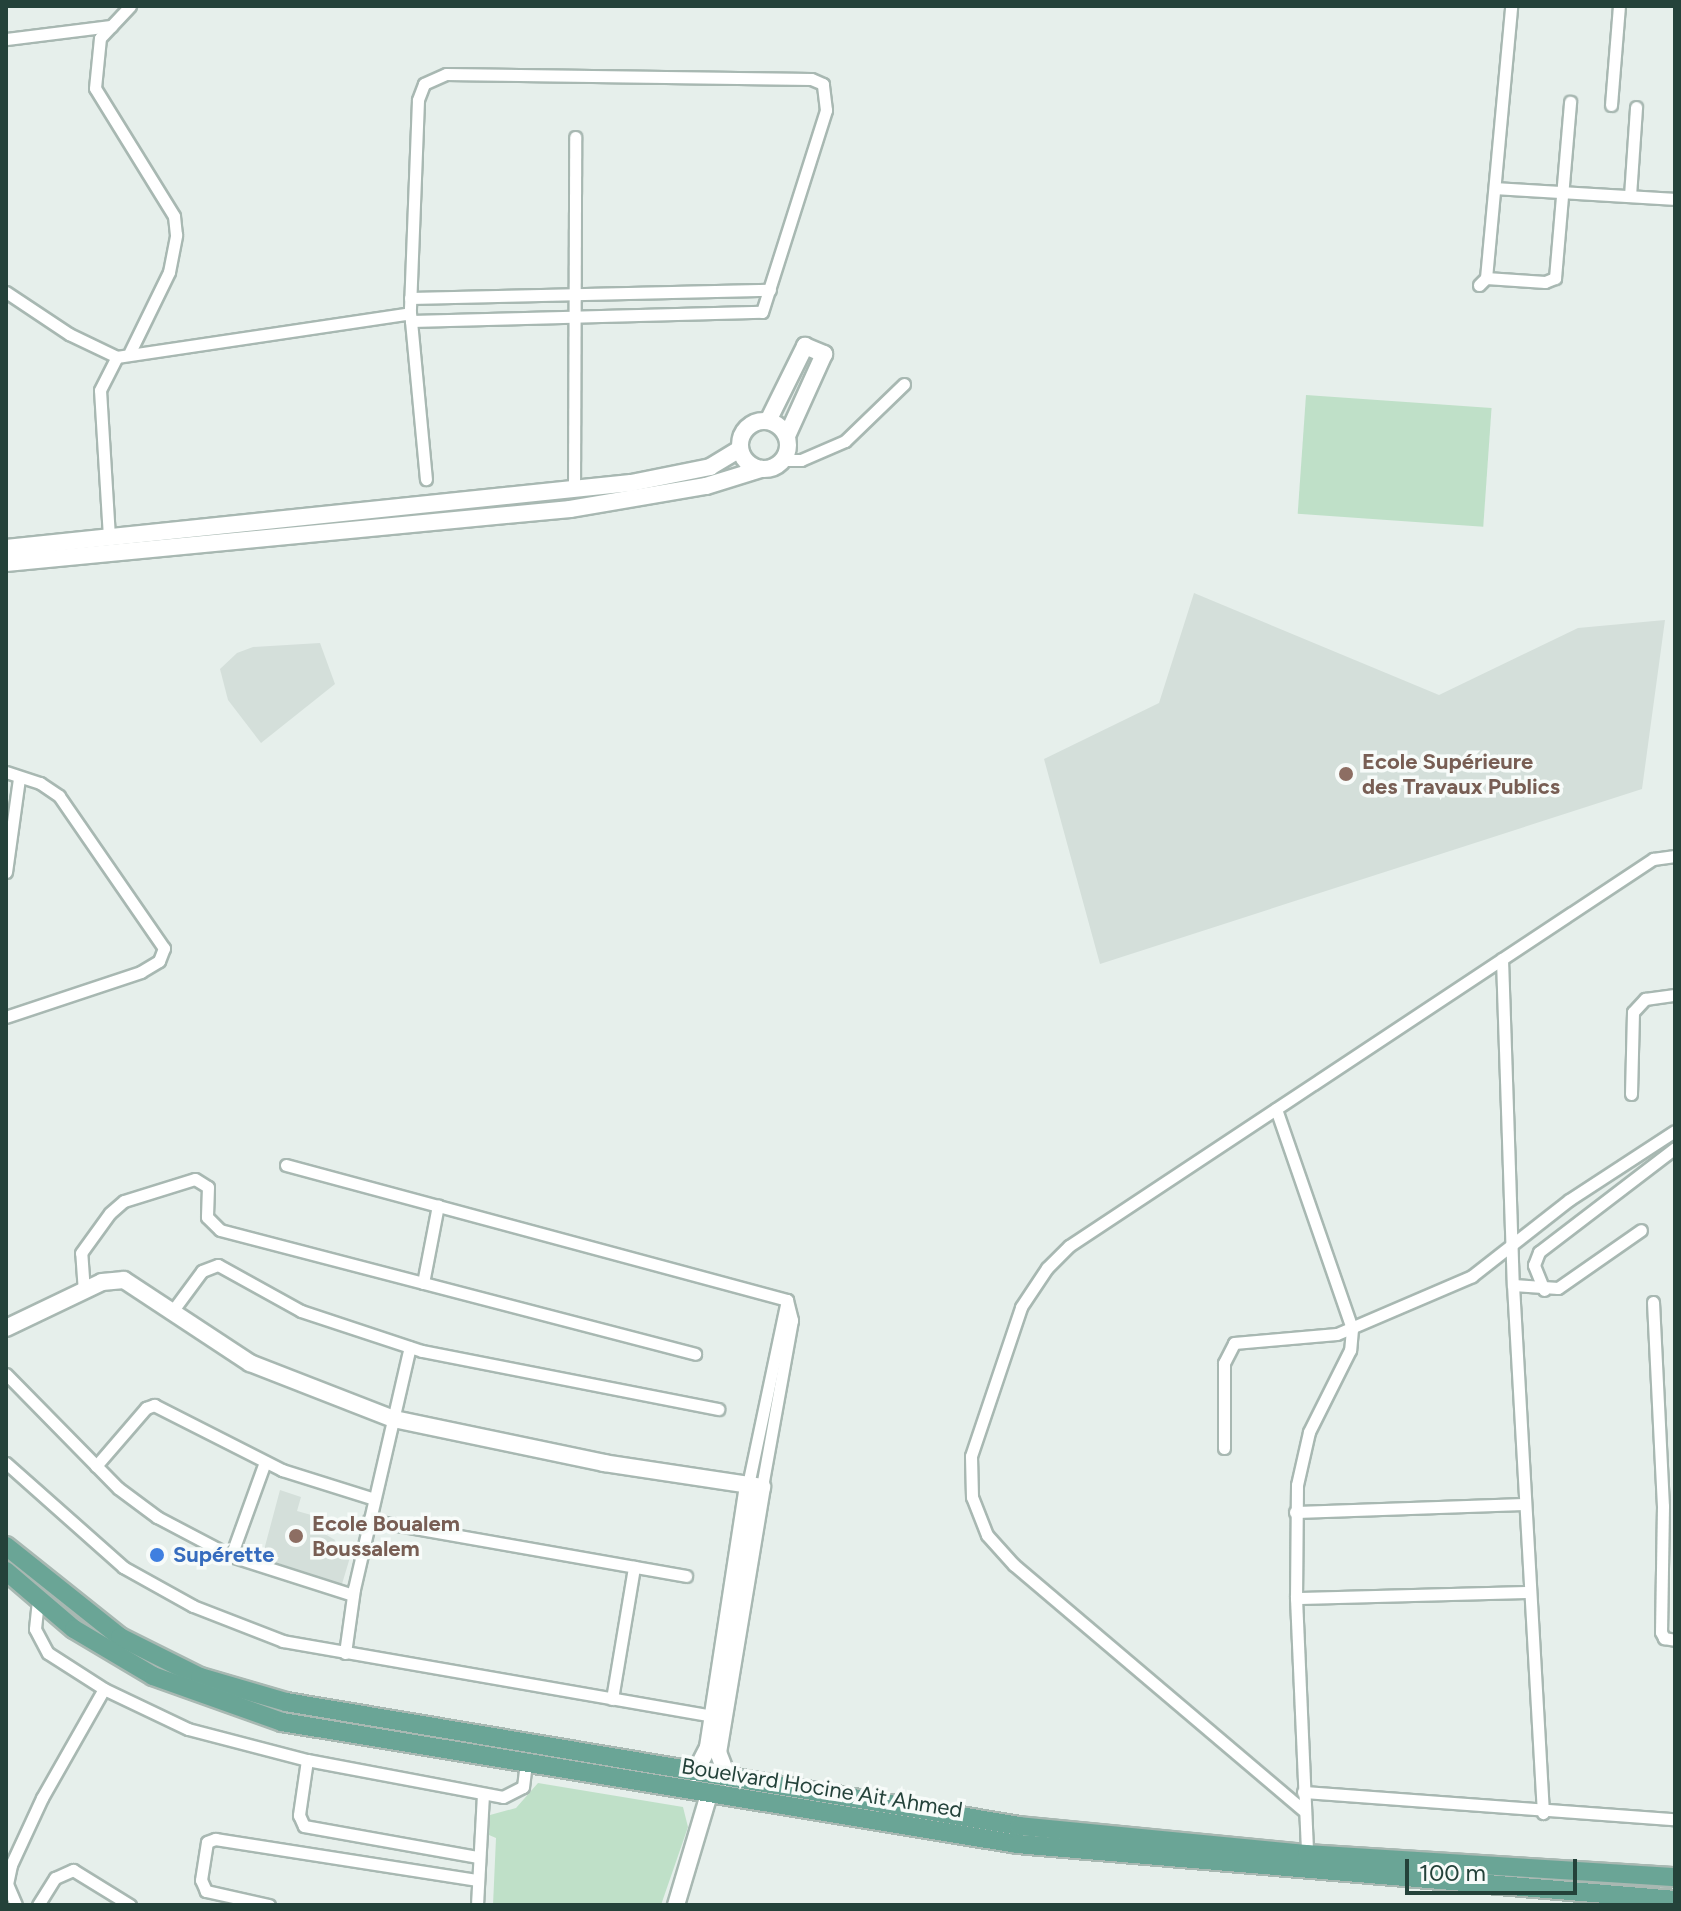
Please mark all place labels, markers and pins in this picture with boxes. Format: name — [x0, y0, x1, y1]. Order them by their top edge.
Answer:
place label: Ecole Supérieure des Travaux Publics — [1362, 748, 1560, 800]
marker: Ecole Supérieure des Travaux Publics — [1337, 765, 1355, 783]
place label: Ecole Boualem Boussalem — [312, 1510, 460, 1562]
marker: Ecole Boualem Boussalem — [287, 1527, 305, 1545]
place label: Supérette — [173, 1542, 275, 1568]
marker: Supérette — [148, 1546, 166, 1564]

